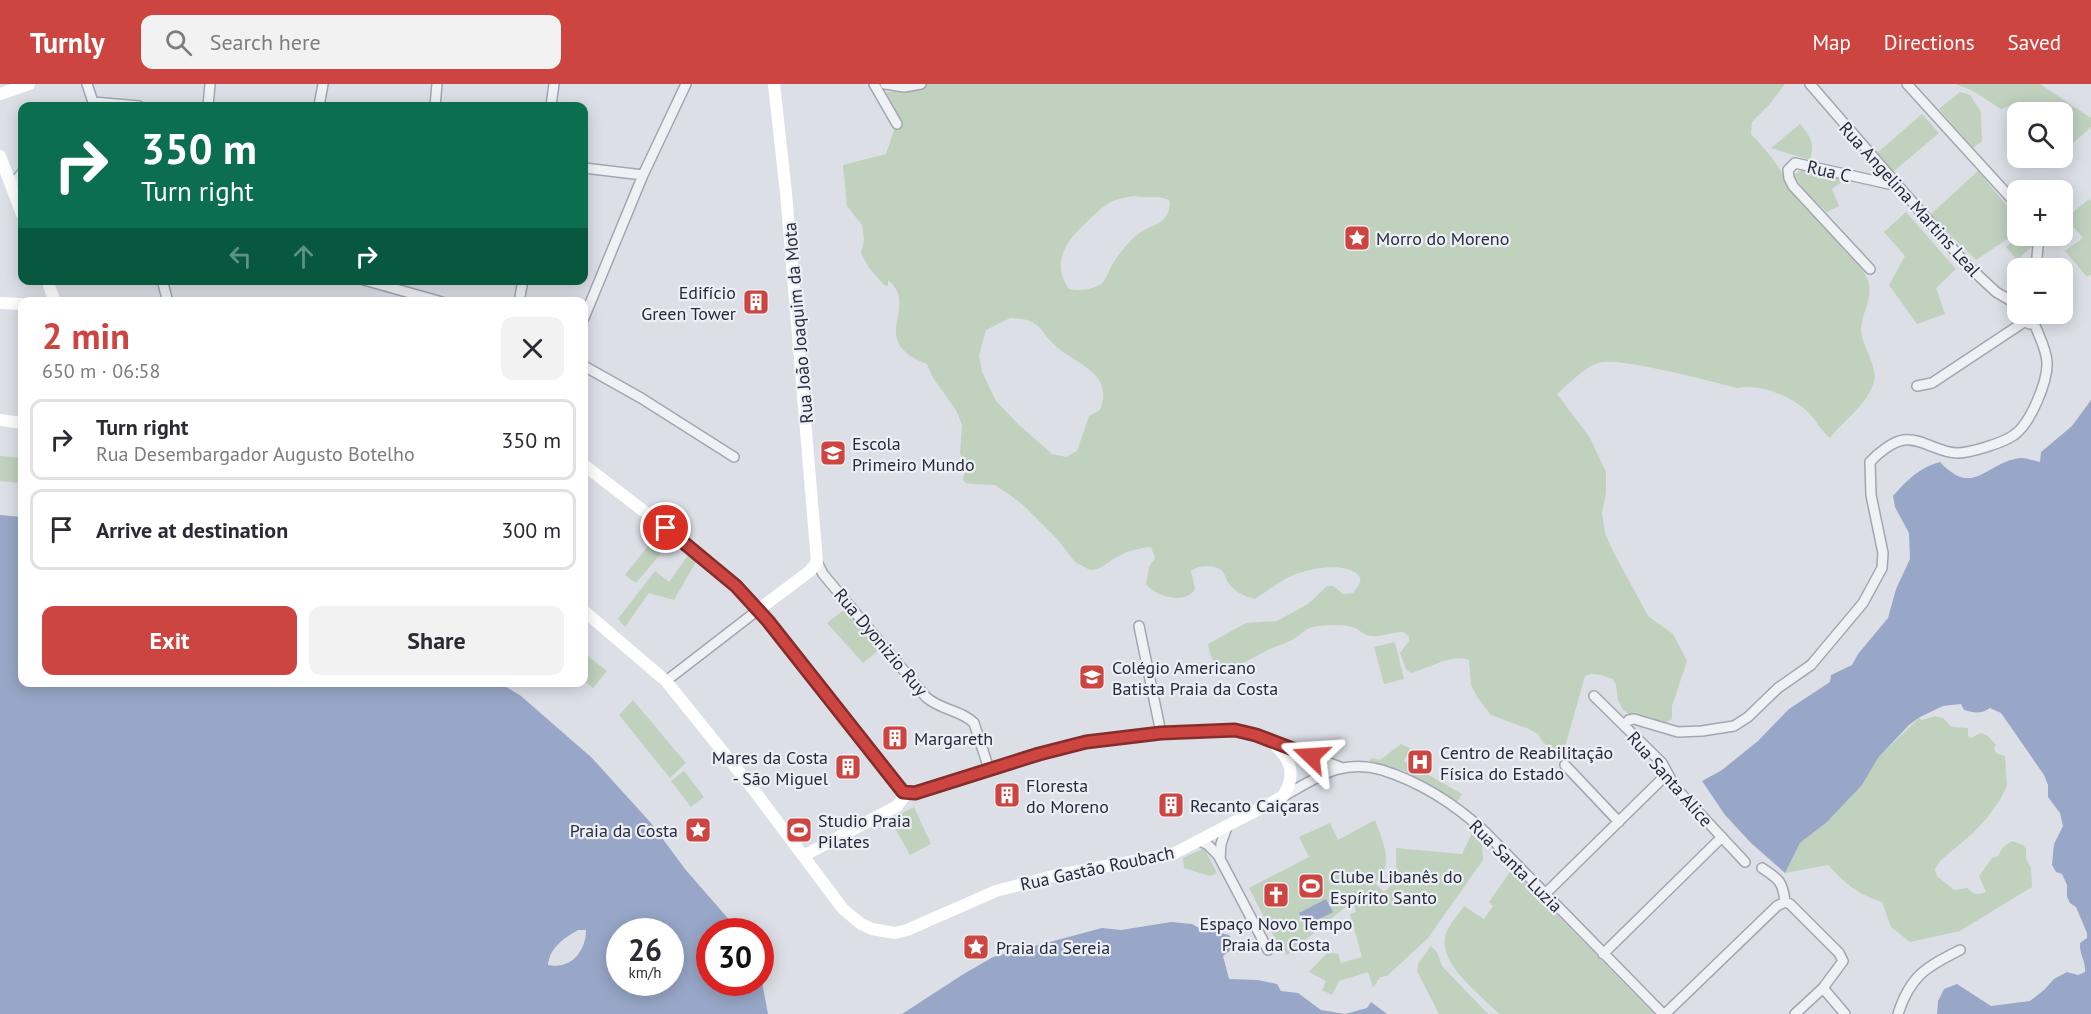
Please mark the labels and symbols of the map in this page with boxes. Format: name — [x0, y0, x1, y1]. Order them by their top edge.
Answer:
street label: Rua Angelina Martins Leal — [1834, 117, 1986, 282]
street label: Rua C — [1805, 155, 1853, 187]
street label: Rua João Joaquim da Mota — [778, 221, 818, 425]
place icon: Morro do Moreno — [1342, 223, 1372, 253]
place label: Morro do Moreno — [1376, 227, 1509, 250]
place label: Edifício Green Tower — [641, 281, 736, 325]
building icon: Edifício Green Tower — [741, 287, 771, 317]
place label: Escola Primeiro Mundo — [852, 432, 975, 476]
school or university icon: Escola Primeiro Mundo — [818, 438, 848, 468]
pin — [640, 502, 691, 553]
street label: Rua Dyonizio Ruy — [829, 583, 933, 701]
place label: Colégio Americano Batista Praia da Costa — [1112, 656, 1278, 700]
school or university icon: Colégio Americano Batista Praia da Costa — [1077, 662, 1107, 692]
building icon: Margareth — [880, 723, 910, 753]
position arrow — [1279, 724, 1343, 788]
place label: Margareth — [914, 727, 993, 750]
street label: Rua Santa Alice — [1622, 727, 1718, 831]
place label: Centro de Reabilitação Física do Estado — [1440, 741, 1613, 785]
place label: Mares da Costa - São Miguel — [712, 746, 829, 790]
hospital icon: Centro de Reabilitação Física do Estado — [1405, 747, 1435, 777]
building icon: Mares da Costa - São Miguel — [833, 752, 863, 782]
place label: Floresta do Moreno — [1026, 774, 1109, 818]
building icon: Floresta do Moreno — [992, 780, 1022, 810]
building icon: Recanto Caiçaras — [1156, 790, 1186, 820]
place label: Recanto Caiçaras — [1190, 794, 1319, 817]
place label: Studio Praia Pilates — [818, 809, 911, 853]
place icon: Praia da Costa — [683, 815, 713, 845]
sports icon: Studio Praia Pilates — [784, 815, 814, 845]
street label: Rua Santa Luzia — [1465, 815, 1567, 917]
place label: Praia da Costa — [570, 819, 678, 842]
street label: Rua Gastão Roubach — [1018, 840, 1176, 896]
place label: Clube Libanês do Espírito Santo — [1330, 865, 1462, 909]
sports icon: Clube Libanês do Espírito Santo — [1296, 871, 1326, 901]
church icon: Espaço Novo Tempo Praia da Costa — [1261, 880, 1291, 910]
place label: Espaço Novo Tempo Praia da Costa — [1200, 912, 1352, 956]
speed limit sign: 30 — [696, 918, 774, 996]
place icon: Praia da Sereia — [961, 932, 991, 962]
place label: Praia da Sereia — [996, 936, 1110, 959]

